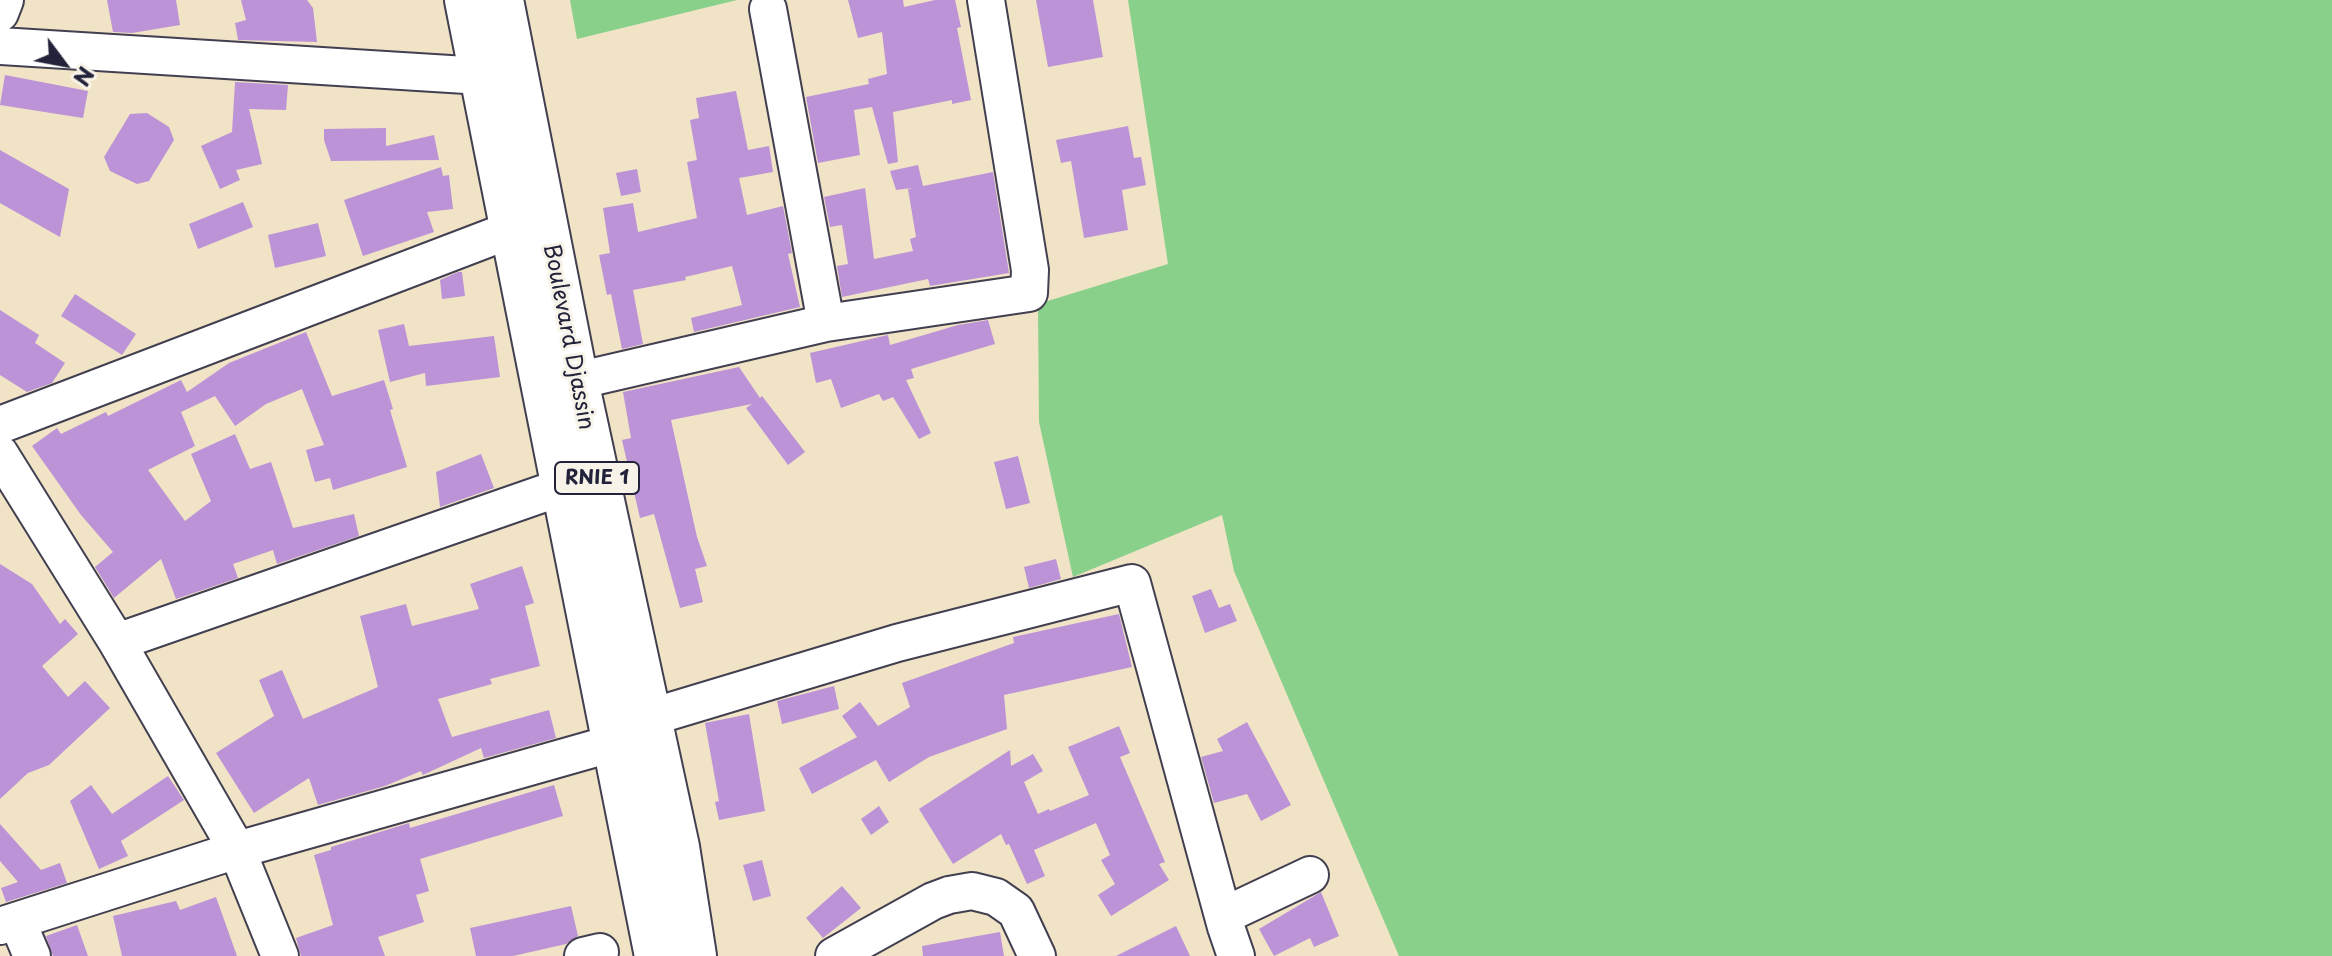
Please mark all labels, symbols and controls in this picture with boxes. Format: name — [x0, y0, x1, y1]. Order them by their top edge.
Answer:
north arrow — [24, 24, 104, 104]
text: N — [66, 61, 103, 93]
street label: Boulevard Djassin — [537, 242, 599, 432]
road number: RNIE 1 — [555, 462, 639, 494]

